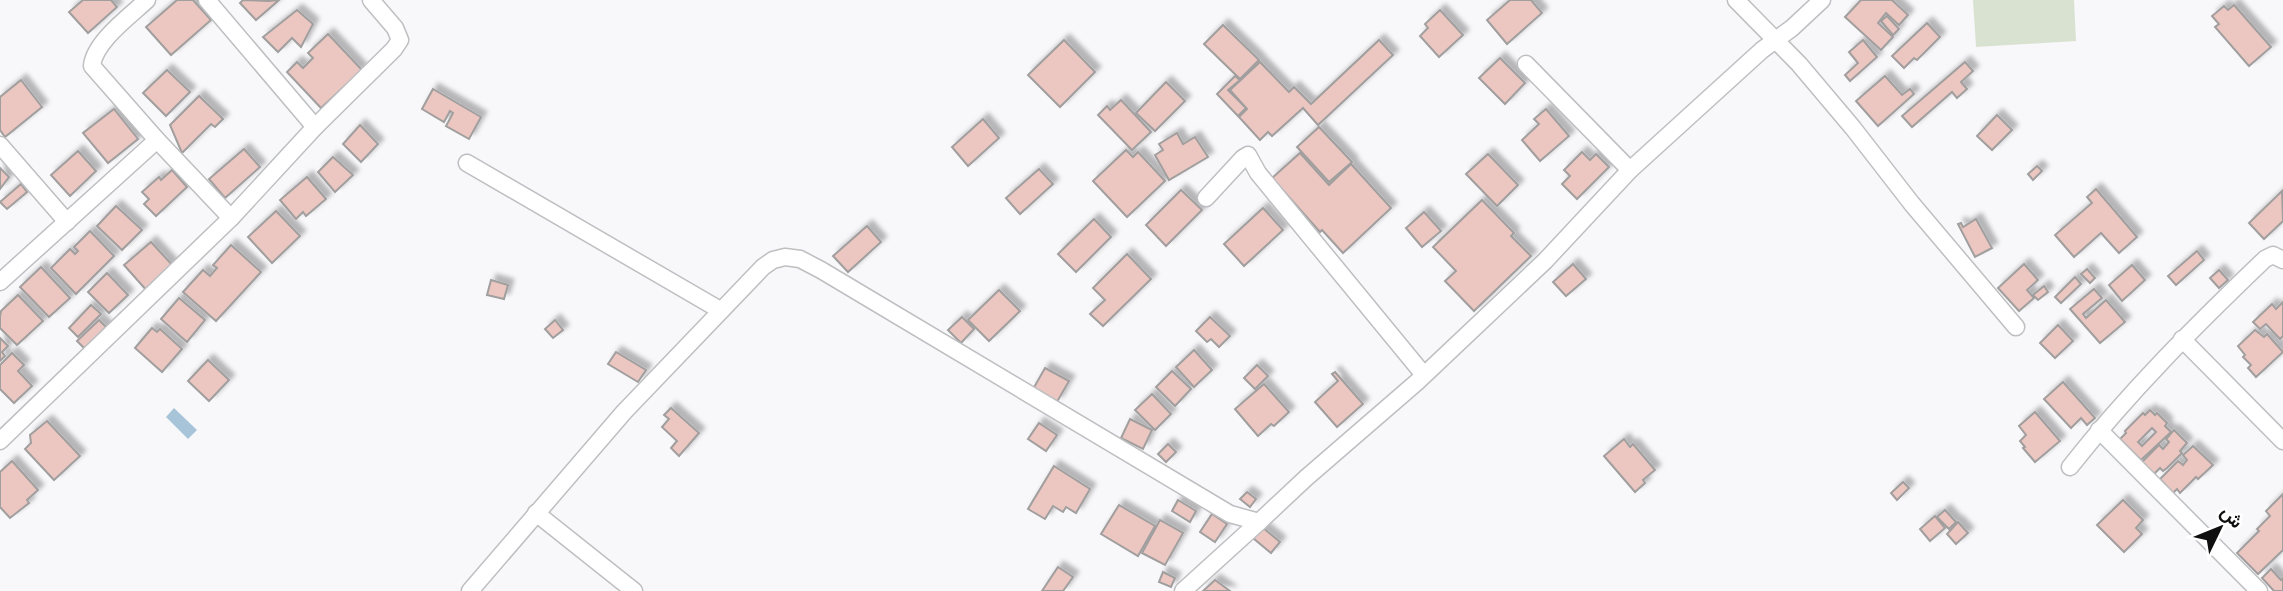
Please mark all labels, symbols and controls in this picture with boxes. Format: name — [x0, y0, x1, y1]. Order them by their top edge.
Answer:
north arrow — [2185, 493, 2255, 563]
text: ش — [2215, 499, 2250, 534]

